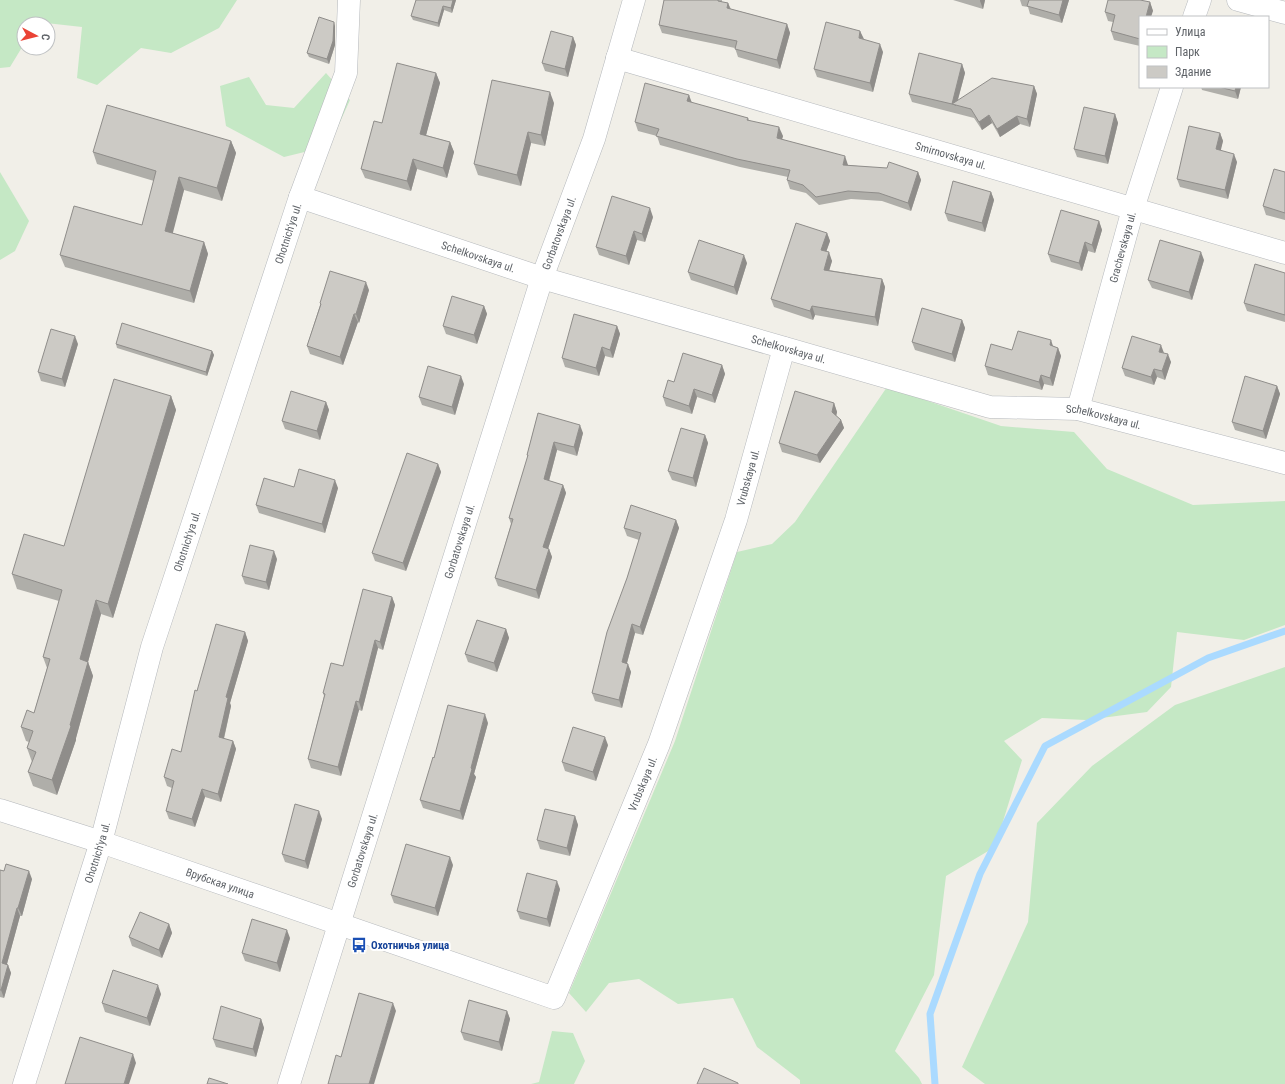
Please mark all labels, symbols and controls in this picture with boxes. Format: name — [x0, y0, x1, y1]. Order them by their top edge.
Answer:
north arrow — [16, 16, 56, 56]
legend — [1139, 16, 1269, 88]
text: Улица — [1175, 25, 1206, 39]
text: С — [39, 33, 52, 41]
text: Парк — [1175, 45, 1200, 59]
text: Здание — [1175, 65, 1212, 79]
street label: Smirnovskaya ul. — [914, 139, 988, 172]
street label: Gorbatovskaya ul. — [539, 194, 579, 272]
street label: Ohotnich'ya ul. — [272, 201, 304, 265]
street label: Grachevskaya ul. — [1107, 210, 1139, 284]
street label: Schelkovskaya ul. — [440, 238, 517, 275]
street label: Schelkovskaya ul. — [750, 332, 828, 366]
street label: Schelkovskaya ul. — [1066, 402, 1143, 432]
street label: Vrubskaya ul. — [734, 447, 762, 507]
street label: Gorbatovskaya ul. — [442, 502, 477, 580]
street label: Ohotnich'ya ul. — [171, 509, 203, 573]
street label: Vrubskaya ul. — [625, 754, 660, 813]
street label: Gorbatovskaya ul. — [345, 811, 380, 889]
street label: Ohotnich'ya ul. — [82, 820, 113, 885]
street label: Врубская улица — [184, 865, 256, 901]
bus stop icon: Охотничья улица — [350, 936, 368, 954]
place label: Охотничья улица — [371, 939, 449, 952]

